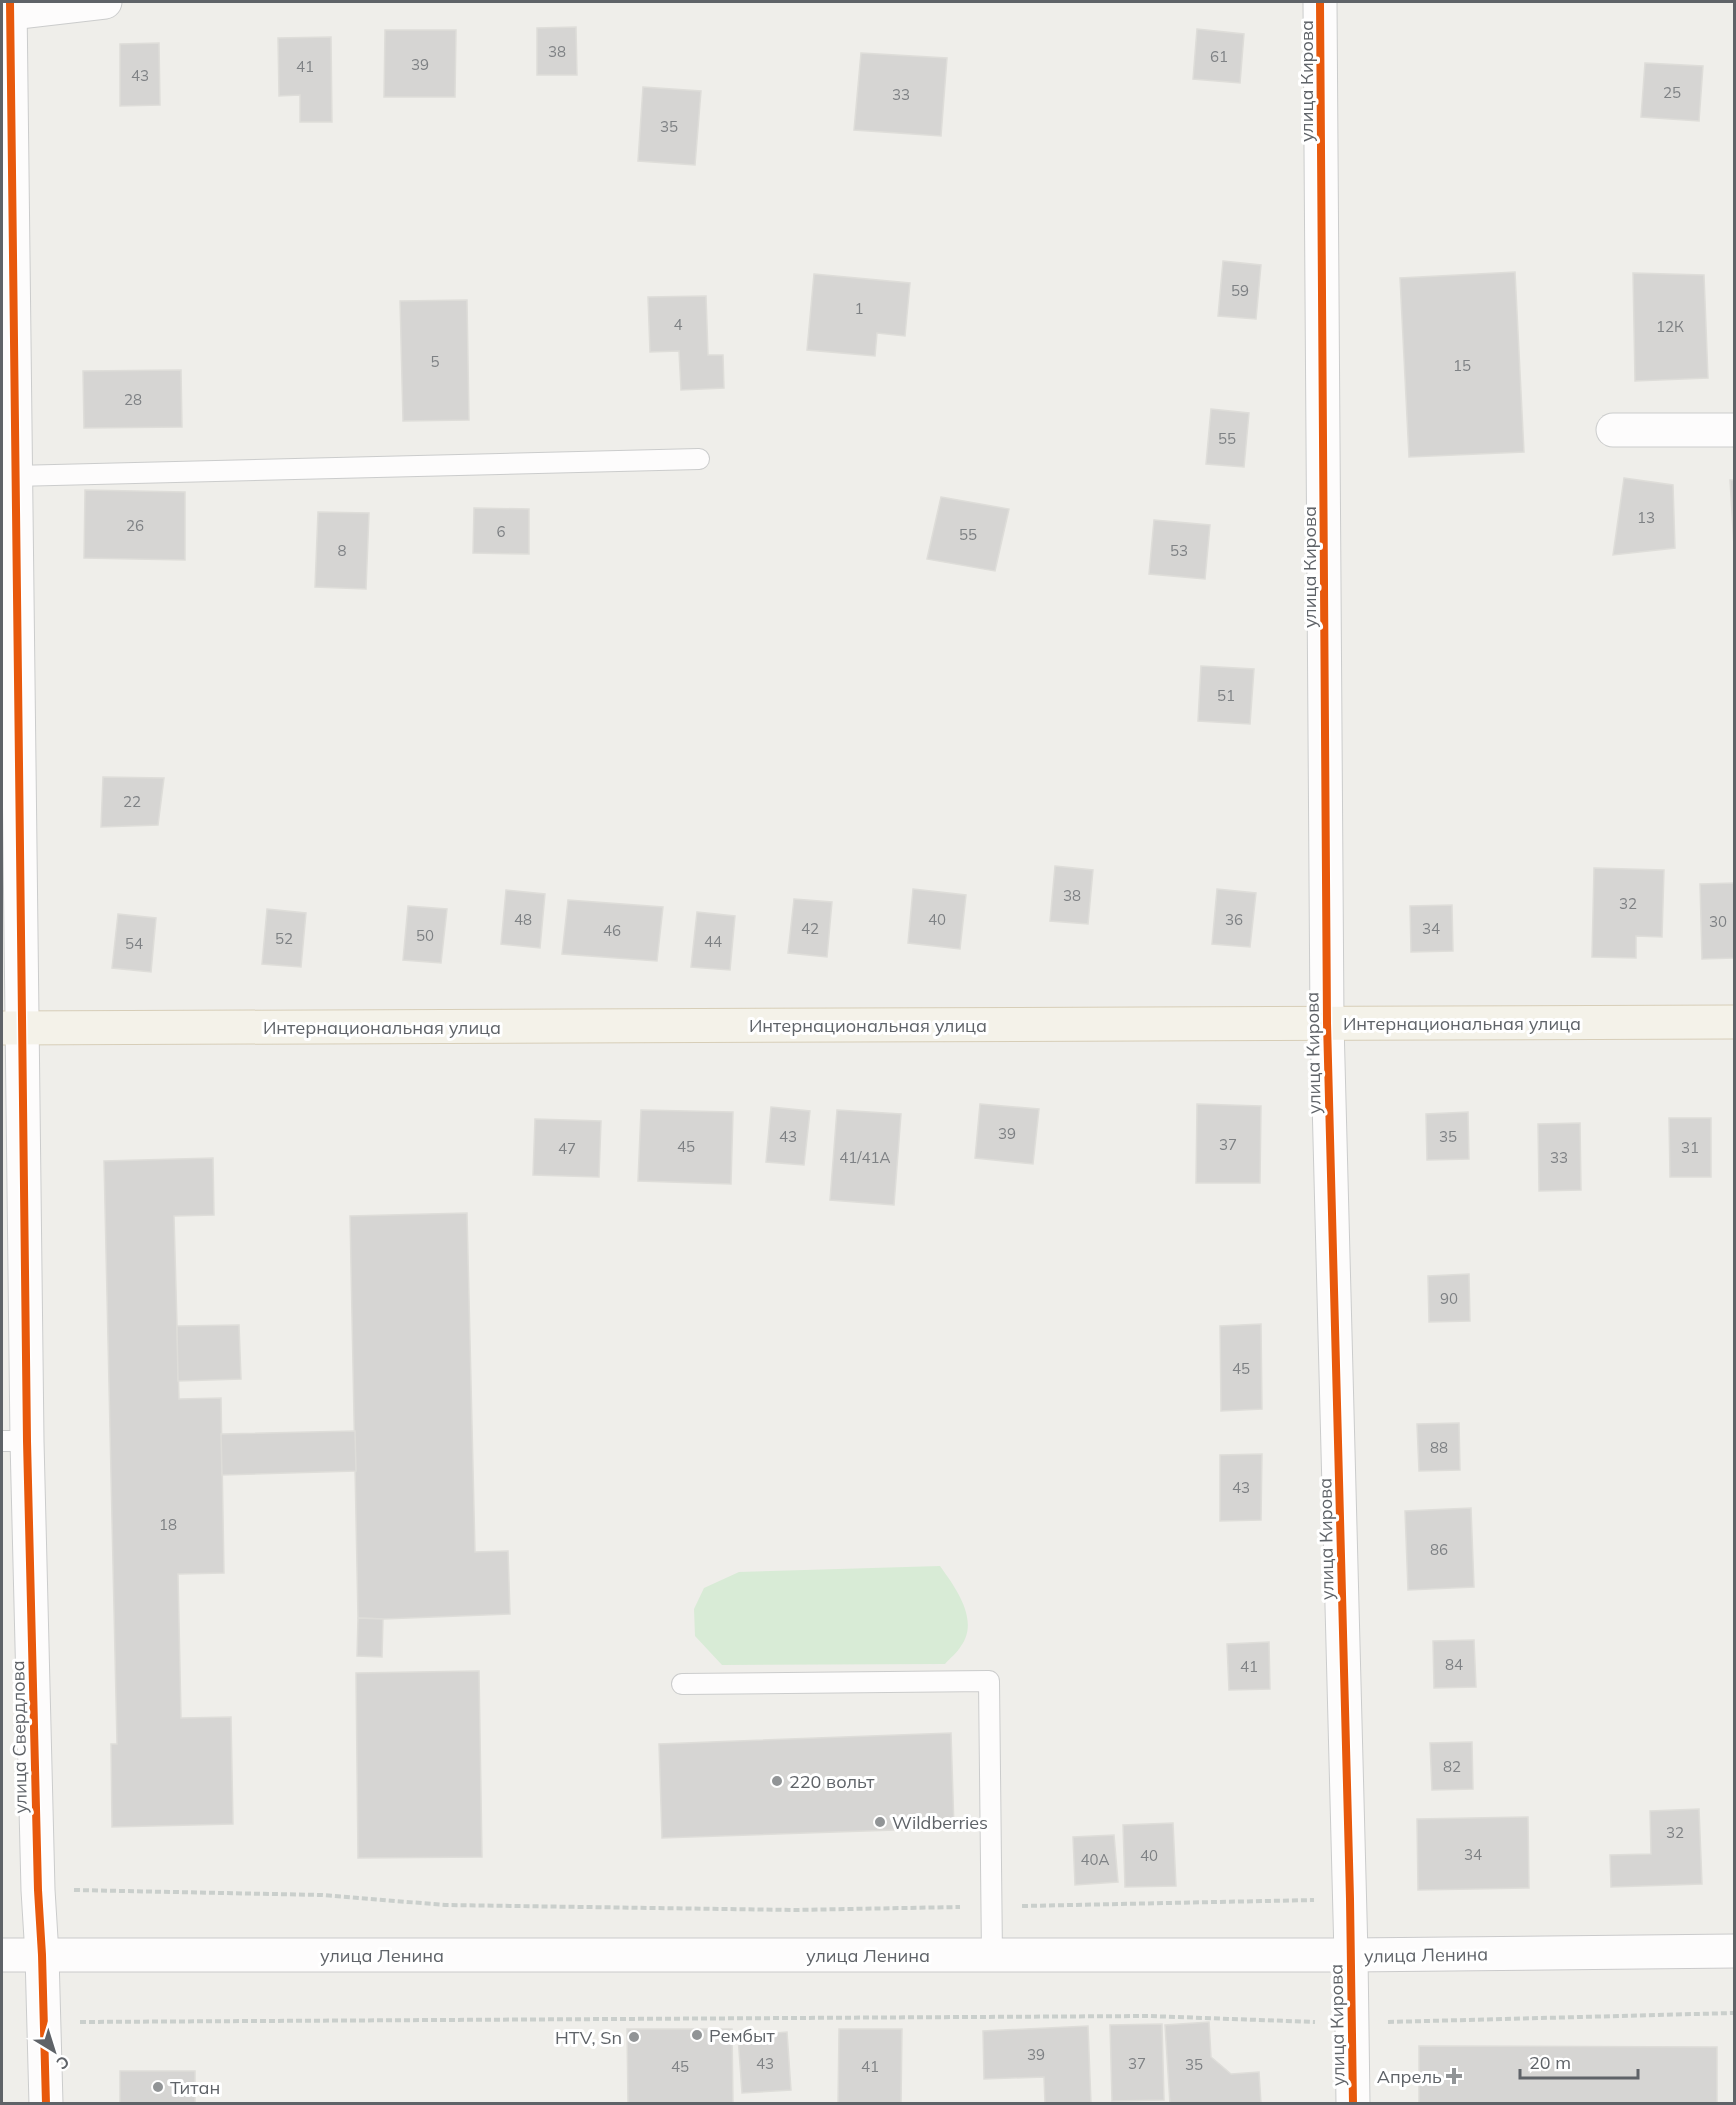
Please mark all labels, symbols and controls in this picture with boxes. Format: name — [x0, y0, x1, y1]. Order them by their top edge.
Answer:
street label: улица Кирова — [1295, 20, 1318, 142]
house number: 38 — [548, 42, 566, 61]
house number: 61 — [1210, 47, 1228, 66]
house number: 39 — [411, 55, 429, 74]
house number: 41 — [296, 57, 314, 76]
house number: 43 — [131, 66, 149, 85]
house number: 25 — [1663, 83, 1681, 102]
house number: 33 — [892, 85, 910, 104]
house number: 35 — [660, 117, 678, 136]
house number: 59 — [1231, 281, 1249, 300]
house number: 1 — [854, 299, 864, 318]
house number: 4 — [673, 315, 683, 334]
house number: 12К — [1656, 317, 1684, 336]
house number: 5 — [430, 352, 440, 371]
house number: 15 — [1453, 356, 1471, 375]
house number: 28 — [124, 390, 142, 409]
house number: 55 — [1218, 429, 1236, 448]
street label: улица Кирова — [1298, 506, 1321, 628]
house number: 13 — [1637, 508, 1655, 527]
house number: 26 — [126, 516, 144, 535]
house number: 6 — [496, 522, 506, 541]
house number: 55 — [959, 525, 977, 544]
house number: 8 — [337, 541, 347, 560]
house number: 53 — [1170, 541, 1188, 560]
house number: 51 — [1217, 686, 1235, 705]
house number: 22 — [123, 792, 141, 811]
house number: 38 — [1063, 886, 1081, 905]
house number: 32 — [1619, 894, 1637, 913]
house number: 48 — [514, 910, 532, 929]
house number: 40 — [928, 910, 946, 929]
house number: 36 — [1225, 910, 1243, 929]
house number: 30 — [1709, 912, 1727, 931]
house number: 42 — [801, 919, 819, 938]
house number: 34 — [1422, 919, 1440, 938]
house number: 46 — [603, 921, 621, 940]
house number: 50 — [416, 926, 434, 945]
house number: 52 — [275, 929, 293, 948]
house number: 44 — [704, 932, 722, 951]
house number: 54 — [125, 934, 143, 953]
street label: улица Кирова — [1300, 992, 1326, 1114]
street label: Интернациональная улица — [1343, 1012, 1581, 1035]
street label: Интернациональная улица — [749, 1014, 987, 1037]
street label: Интернациональная улица — [263, 1016, 501, 1039]
house number: 39 — [998, 1124, 1016, 1143]
house number: 43 — [779, 1127, 797, 1146]
house number: 35 — [1439, 1127, 1457, 1146]
house number: 37 — [1219, 1135, 1237, 1154]
house number: 45 — [677, 1137, 695, 1156]
house number: 31 — [1681, 1138, 1699, 1157]
house number: 47 — [558, 1139, 576, 1158]
house number: 41/41А — [839, 1148, 891, 1167]
house number: 33 — [1550, 1148, 1568, 1167]
house number: 90 — [1440, 1289, 1458, 1308]
house number: 45 — [1232, 1359, 1250, 1378]
house number: 88 — [1430, 1438, 1448, 1457]
house number: 43 — [1232, 1478, 1250, 1497]
street label: улица Кирова — [1313, 1478, 1339, 1600]
house number: 18 — [159, 1515, 177, 1534]
house number: 86 — [1430, 1540, 1448, 1559]
house number: 84 — [1445, 1655, 1463, 1674]
house number: 41 — [1240, 1657, 1258, 1676]
street label: улица Свердлова — [6, 1660, 32, 1814]
house number: 82 — [1443, 1757, 1461, 1776]
place label: 220 вольт — [789, 1770, 875, 1793]
marker: 220 вольт — [770, 1774, 784, 1788]
place label: Wildberries — [892, 1811, 988, 1834]
marker: Wildberries — [873, 1815, 887, 1829]
house number: 32 — [1666, 1823, 1684, 1842]
house number: 34 — [1464, 1845, 1482, 1864]
house number: 40 — [1140, 1846, 1158, 1865]
house number: 40А — [1080, 1850, 1110, 1869]
street label: улица Ленина — [1364, 1942, 1488, 1968]
street label: улица Ленина — [320, 1944, 444, 1967]
street label: улица Ленина — [806, 1944, 930, 1967]
street label: улица Кирова — [1324, 1964, 1350, 2086]
north arrow — [24, 2021, 84, 2081]
place label: Рембыт — [709, 2024, 775, 2047]
place label: HTV, Sn — [555, 2026, 622, 2049]
marker: Рембыт — [690, 2028, 704, 2042]
marker: HTV, Sn — [627, 2030, 641, 2044]
scale bar — [1520, 2042, 1638, 2080]
house number: 39 — [1027, 2045, 1045, 2064]
text: 20 m — [1529, 2051, 1571, 2074]
text: С — [53, 2052, 74, 2074]
house number: 43 — [756, 2054, 774, 2073]
house number: 37 — [1128, 2054, 1146, 2073]
house number: 35 — [1185, 2055, 1203, 2074]
house number: 45 — [671, 2057, 689, 2076]
house number: 41 — [861, 2057, 879, 2076]
place label: Апрель — [1377, 2065, 1442, 2088]
marker: Апрель — [1447, 2069, 1461, 2083]
place label: Титан — [170, 2076, 220, 2099]
marker: Титан — [151, 2080, 165, 2094]

